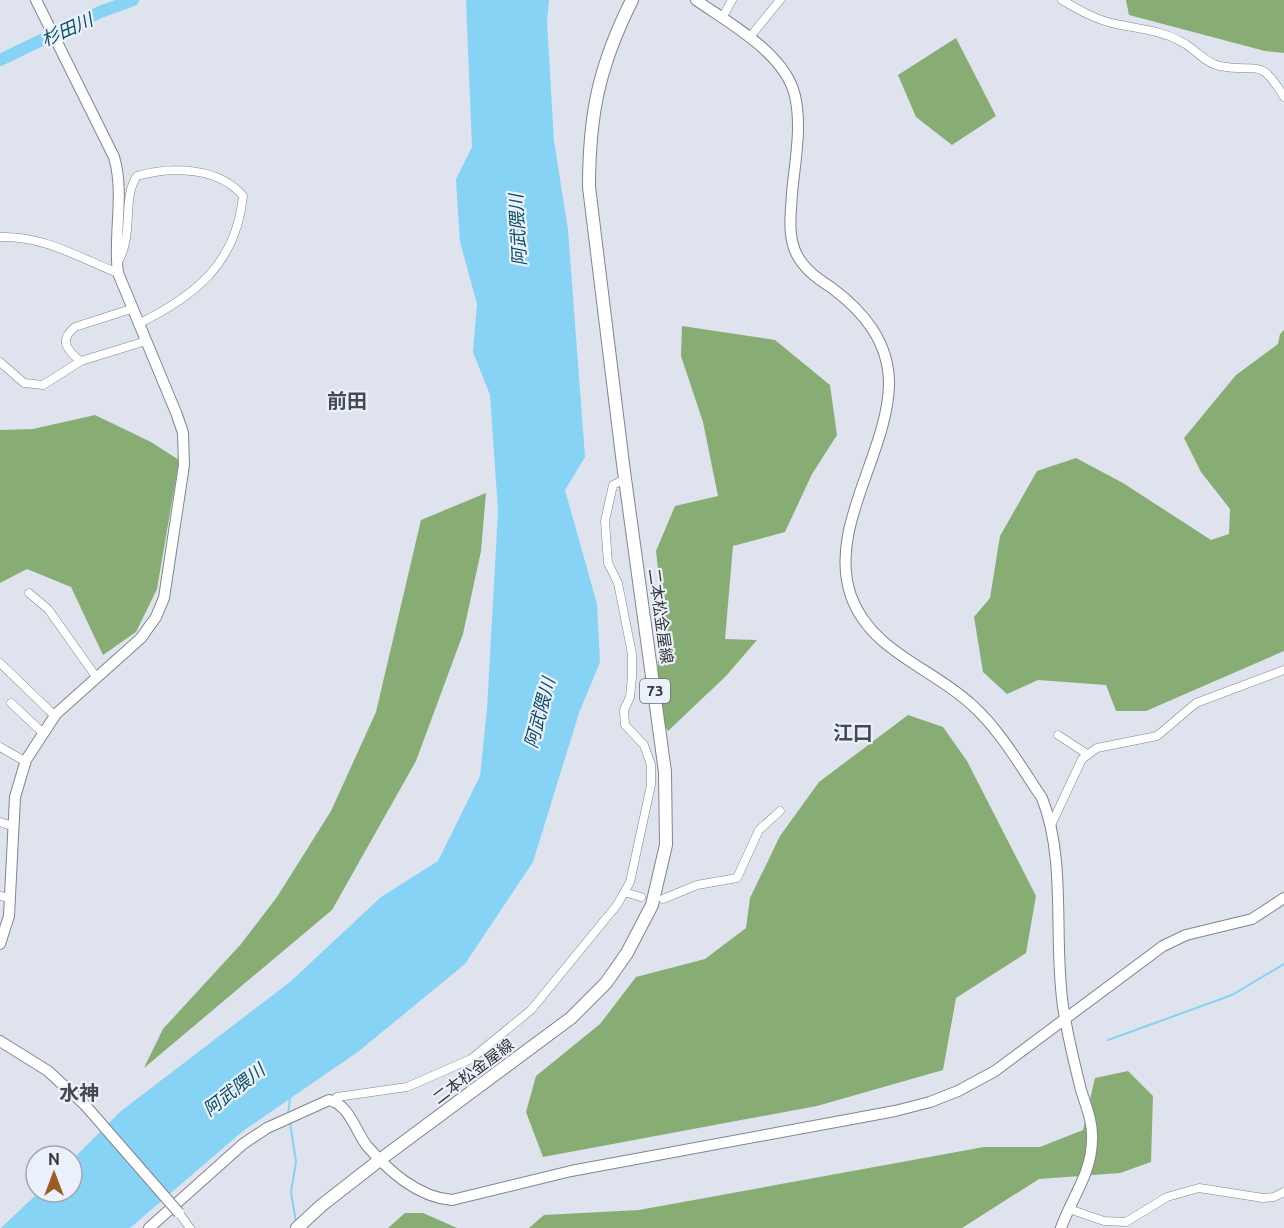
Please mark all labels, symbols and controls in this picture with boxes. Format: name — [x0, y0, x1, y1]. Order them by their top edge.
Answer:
water label: 杉田川 — [38, 8, 97, 49]
water label: 阿武隈川 — [505, 192, 529, 267]
district label: 前田 — [327, 389, 367, 412]
street label: 二本松金屋線 — [645, 567, 677, 665]
water label: 阿武隈川 — [520, 673, 559, 750]
road number: 73 — [640, 679, 670, 703]
district label: 江口 — [833, 721, 873, 744]
street label: 二本松金屋線 — [429, 1035, 517, 1107]
water label: 阿武隈川 — [199, 1058, 269, 1119]
district label: 水神 — [59, 1081, 99, 1104]
north arrow — [24, 1144, 84, 1204]
text: N — [48, 1150, 60, 1168]

